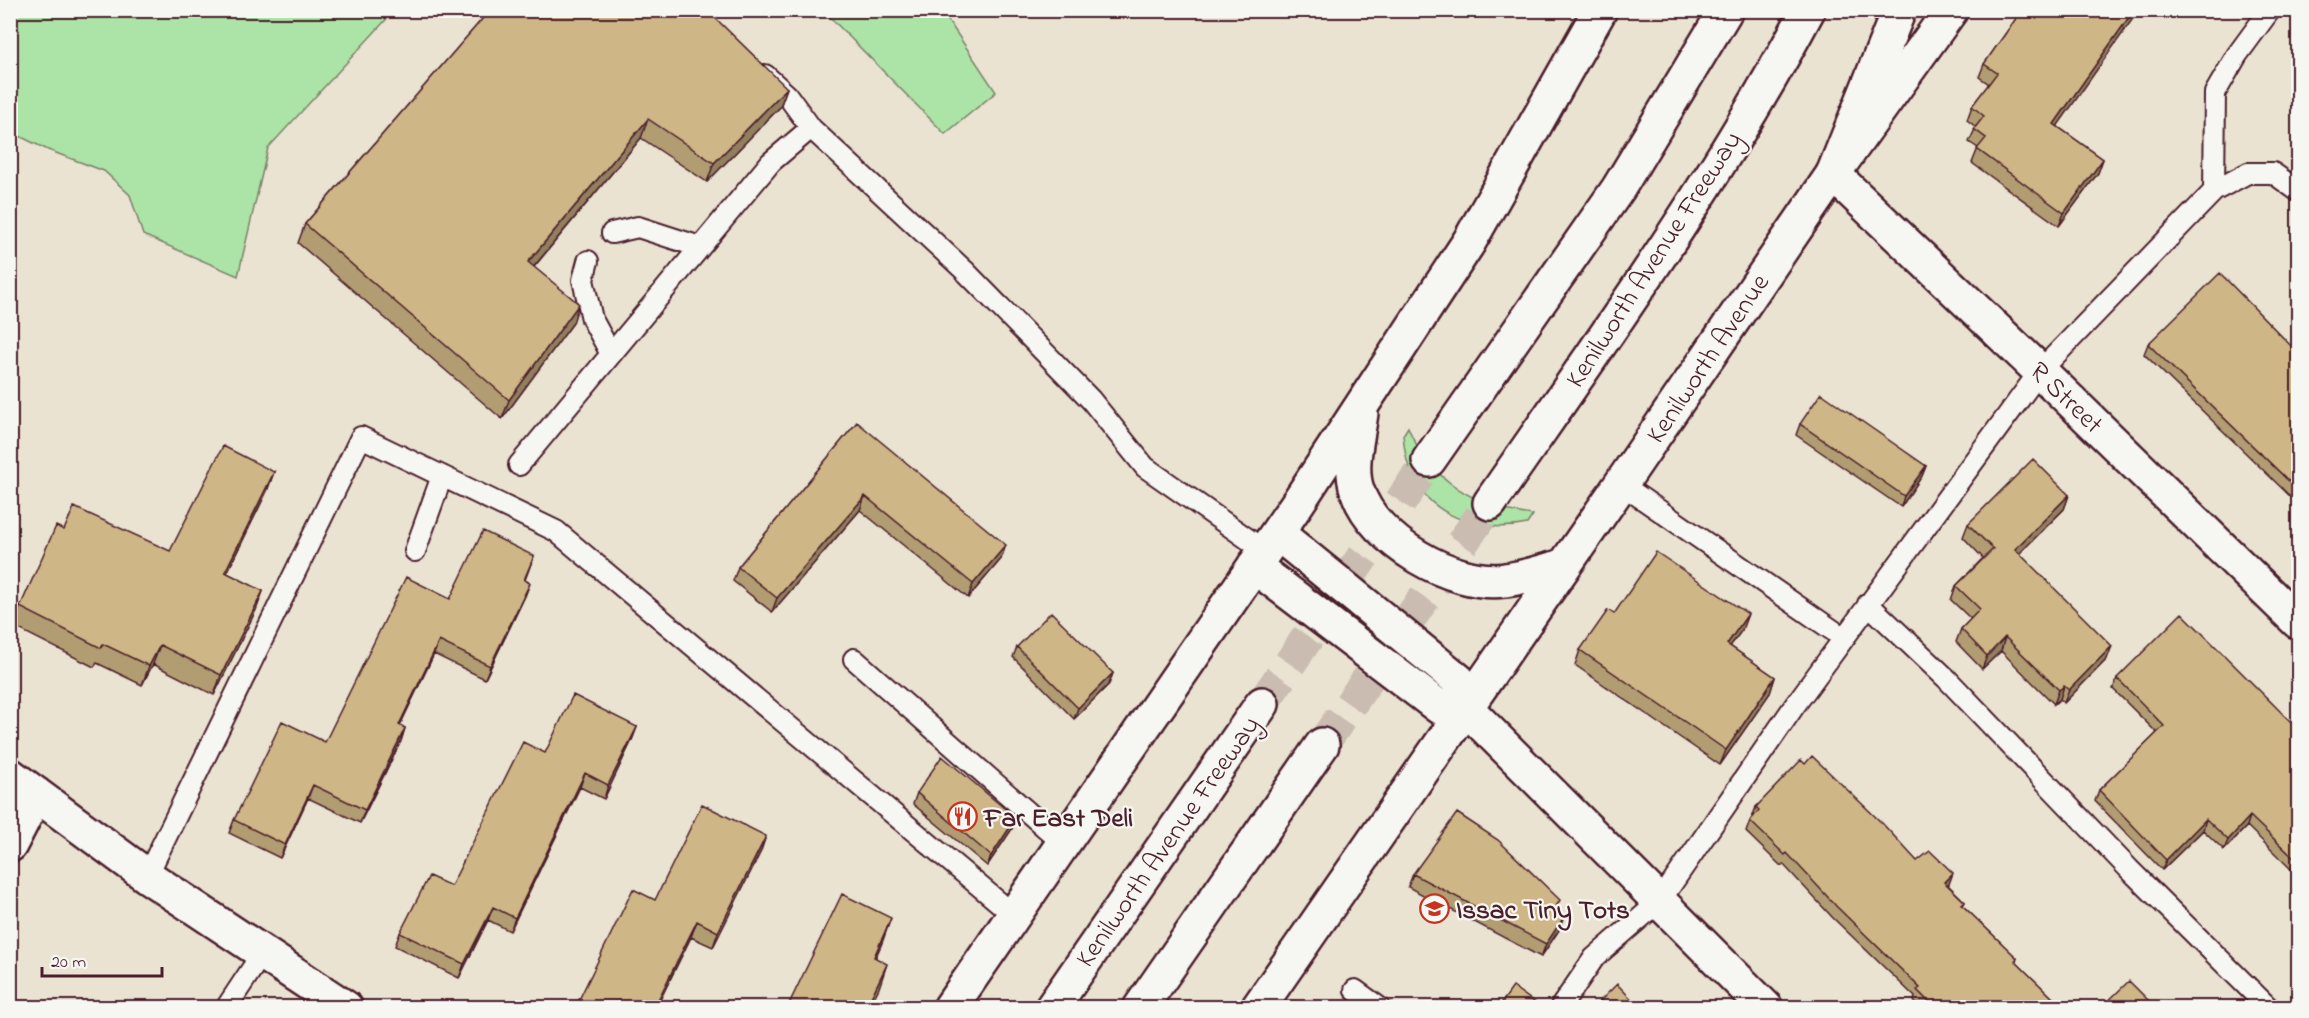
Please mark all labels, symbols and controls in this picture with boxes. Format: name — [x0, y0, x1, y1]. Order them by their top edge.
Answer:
street label: Kenilworth Avenue Freeway — [1558, 125, 1748, 393]
street label: Kenilworth Avenue — [1638, 267, 1776, 449]
street label: R Street — [2019, 354, 2111, 444]
street label: Kenilworth Avenue Freeway — [1067, 709, 1271, 976]
place label: Far East Deli — [982, 800, 1133, 839]
restaurant icon: Far East Deli — [947, 801, 979, 833]
place label: Issac Tiny Tots — [1456, 892, 1630, 931]
school or university icon: Issac Tiny Tots — [1419, 893, 1451, 925]
scale bar — [42, 940, 162, 978]
text: 20 m — [51, 950, 86, 976]

